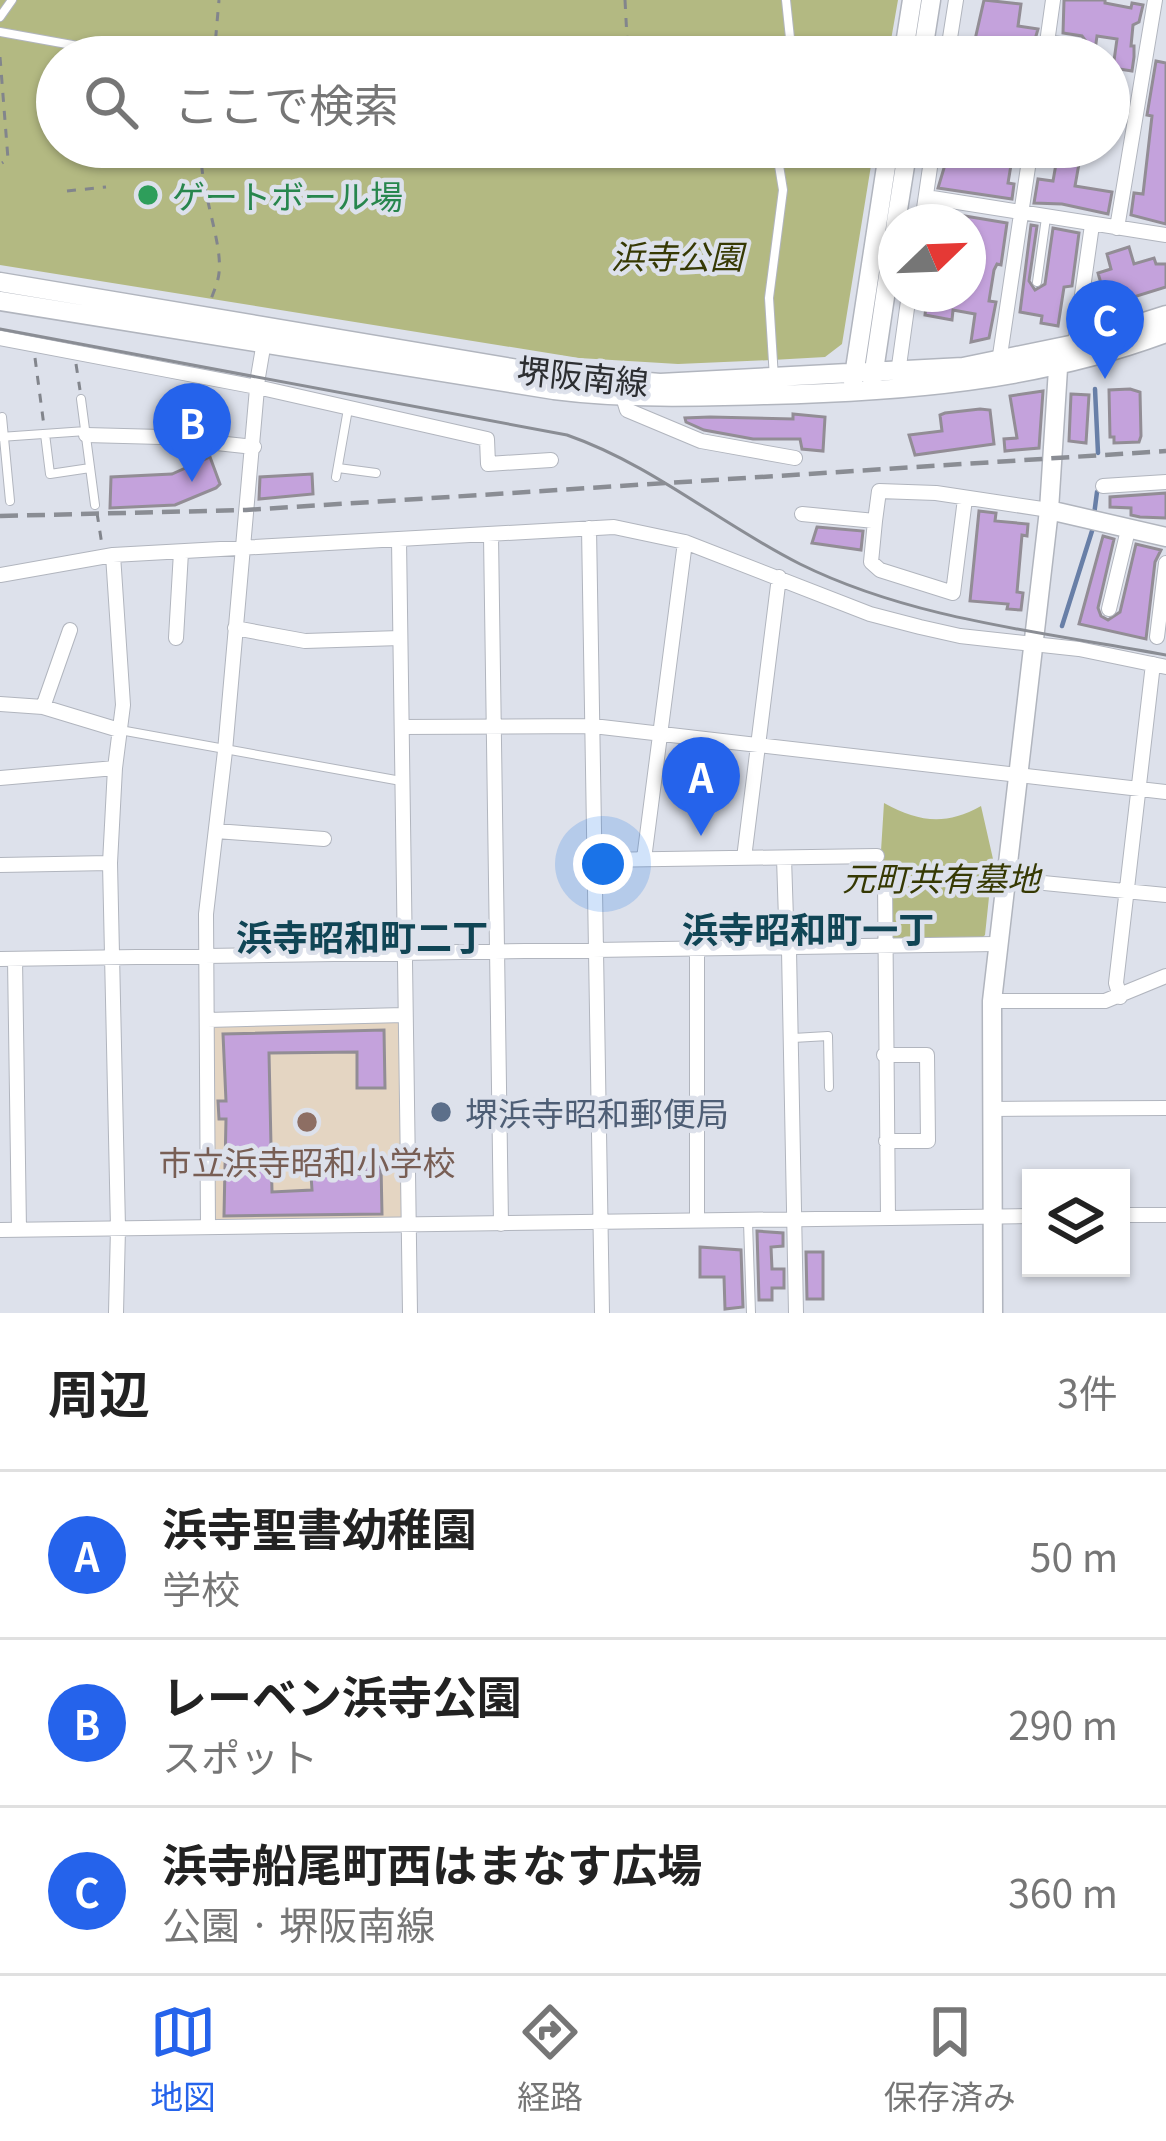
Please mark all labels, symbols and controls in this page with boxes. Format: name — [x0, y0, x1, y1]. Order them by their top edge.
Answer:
search box — [36, 36, 1130, 168]
icon: search — [78, 69, 144, 135]
text: ここで検索 — [174, 70, 399, 135]
place label: ゲートボール場 — [172, 171, 403, 219]
marker: ゲートボール場 — [135, 182, 161, 208]
north arrow — [878, 204, 986, 312]
park label: 浜寺公園 — [611, 231, 747, 279]
pin: C — [1066, 280, 1144, 379]
street label: 堺阪南線 — [515, 344, 651, 406]
pin: B — [153, 383, 231, 482]
pin: A — [662, 737, 740, 836]
your location — [573, 834, 633, 894]
park label: 元町共有墓地 — [842, 853, 1043, 901]
district label: 浜寺昭和町一丁 — [682, 901, 934, 953]
district label: 浜寺昭和町二丁 — [236, 909, 488, 961]
place label: 堺浜寺昭和郵便局 — [465, 1088, 729, 1136]
marker: 堺浜寺昭和郵便局 — [428, 1099, 454, 1125]
marker: 市立浜寺昭和小学校 — [294, 1109, 320, 1135]
place label: 市立浜寺昭和小学校 — [159, 1137, 456, 1185]
map controls — [1022, 1169, 1130, 1277]
button: layers — [1022, 1169, 1130, 1277]
text: 周辺 — [48, 1354, 150, 1428]
text: 3件 — [1057, 1363, 1118, 1419]
text: 浜寺聖書幼稚園 — [162, 1494, 477, 1559]
text: A — [75, 1527, 100, 1583]
text: 50 m — [1030, 1527, 1118, 1583]
text: 学校 — [162, 1559, 240, 1615]
text: レーベン浜寺公園 — [162, 1662, 522, 1727]
text: B — [74, 1695, 100, 1751]
text: 290 m — [1008, 1695, 1118, 1751]
text: スポット — [162, 1727, 318, 1783]
text: 浜寺船尾町西はまなす広場 — [162, 1830, 702, 1895]
text: C — [74, 1863, 100, 1919]
text: 360 m — [1008, 1863, 1118, 1919]
text: 公園 · 堺阪南線 — [162, 1895, 435, 1951]
tab: 地図 — [150, 1999, 216, 2119]
tab: 経路 — [517, 1999, 583, 2119]
tab: 保存済み — [884, 1999, 1016, 2119]

